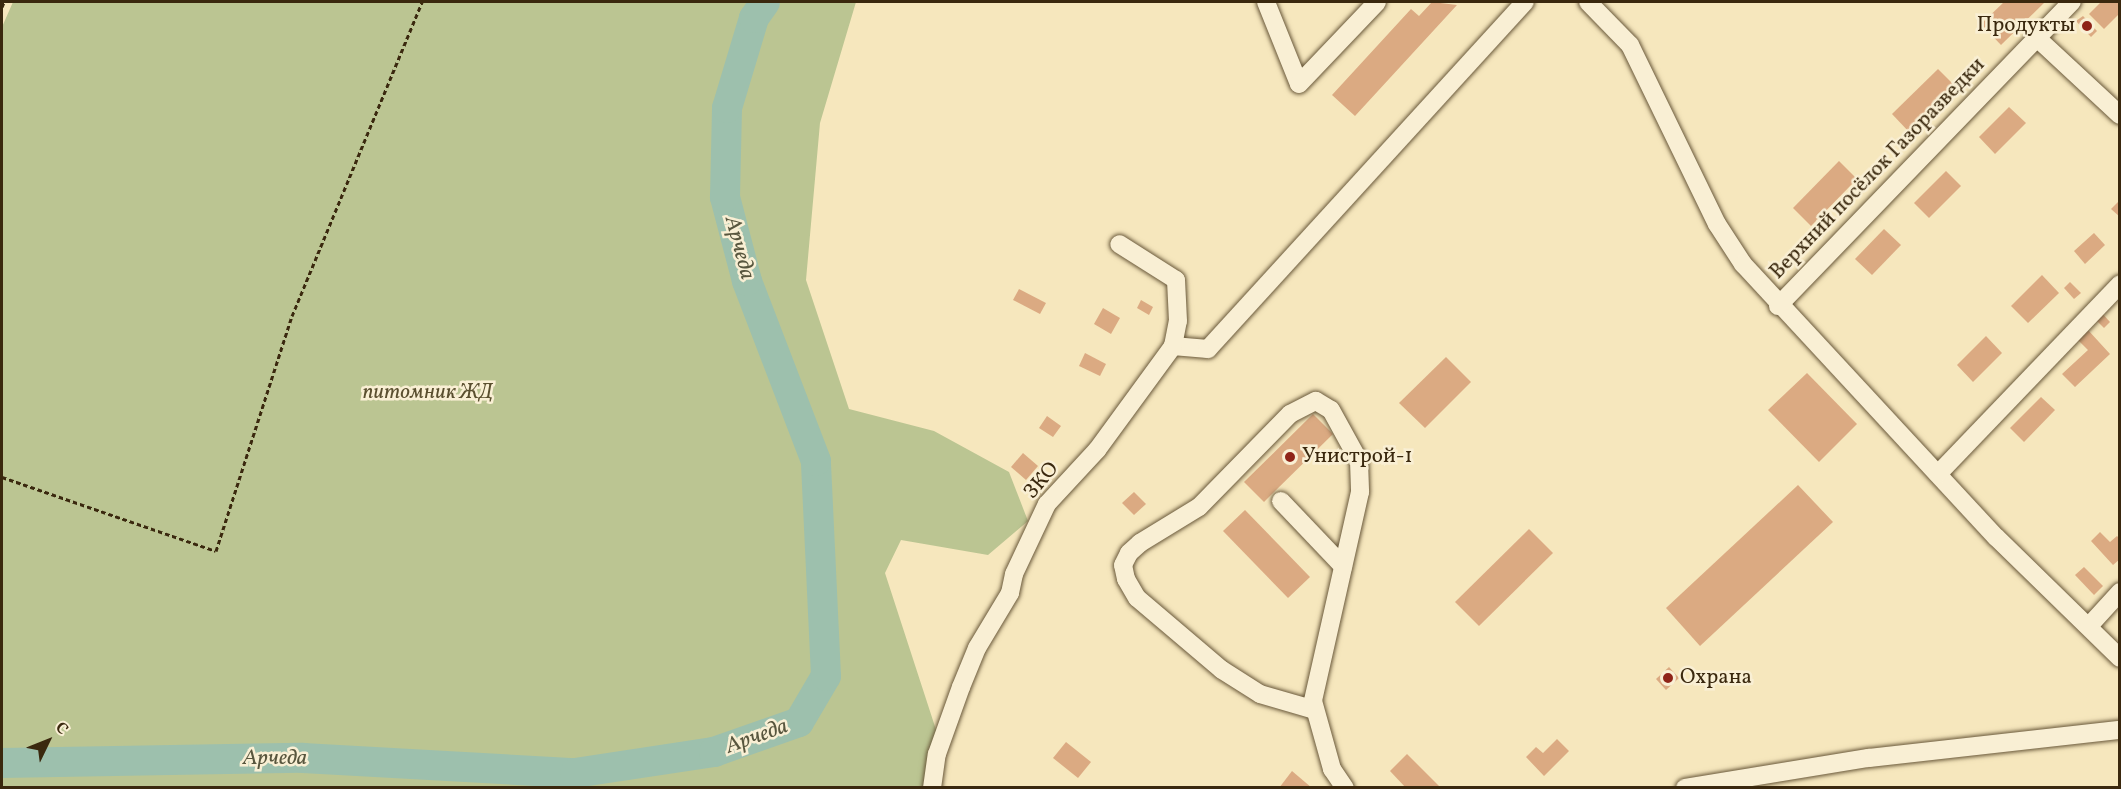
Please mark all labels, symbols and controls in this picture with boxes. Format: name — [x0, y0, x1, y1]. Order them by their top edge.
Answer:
place label: Продукты — [1977, 13, 2075, 39]
marker: Продукты — [2080, 19, 2094, 33]
street label: Верхний посёлок Газоразведки — [1765, 53, 1991, 285]
water label: Арчеда — [718, 213, 760, 283]
park label: питомник ЖД — [362, 380, 494, 406]
place label: Унистрой-1 — [1302, 444, 1413, 470]
marker: Унистрой-1 — [1283, 450, 1297, 464]
street label: ЗКО — [1019, 457, 1065, 505]
place label: Охрана — [1680, 665, 1752, 691]
marker: Охрана — [1661, 671, 1675, 685]
north arrow — [18, 711, 78, 771]
water label: Арчеда — [722, 714, 792, 760]
text: С — [50, 717, 73, 740]
water label: Арчеда — [243, 746, 307, 772]

